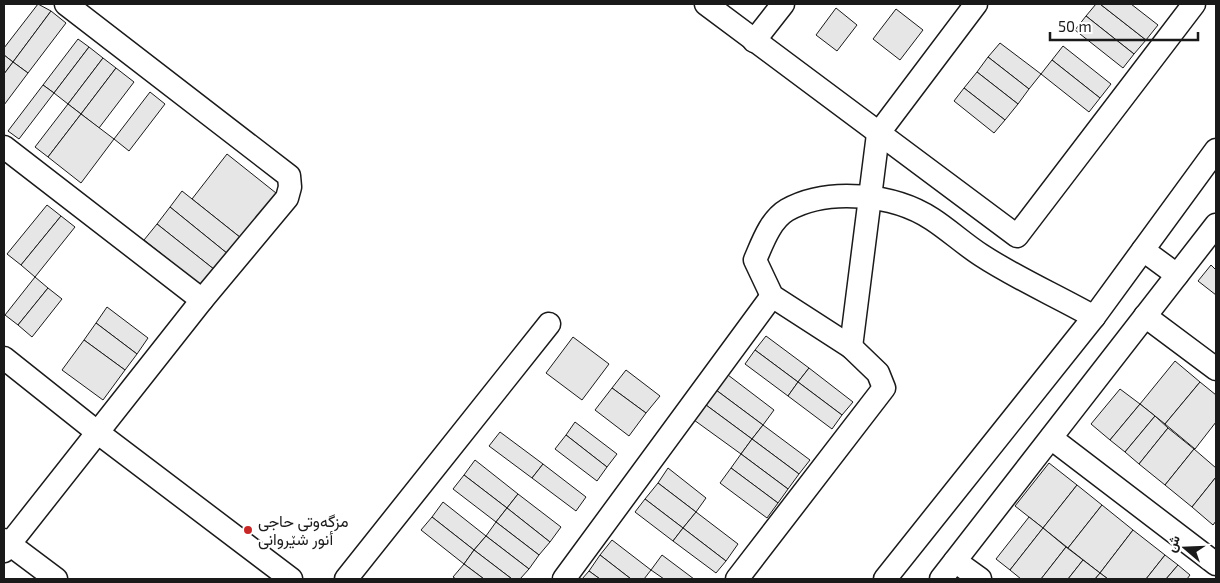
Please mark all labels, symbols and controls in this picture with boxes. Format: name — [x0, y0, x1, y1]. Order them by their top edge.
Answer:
scale bar — [1050, 10, 1198, 42]
text: 50 m — [1058, 17, 1092, 35]
place label: مزگەوتی حاجی أنور شێروانی — [258, 511, 349, 550]
north arrow — [1160, 523, 1210, 573]
marker: مزگەوتی حاجی أنور شێروانی — [242, 524, 254, 536]
text: ش — [1161, 533, 1184, 555]

